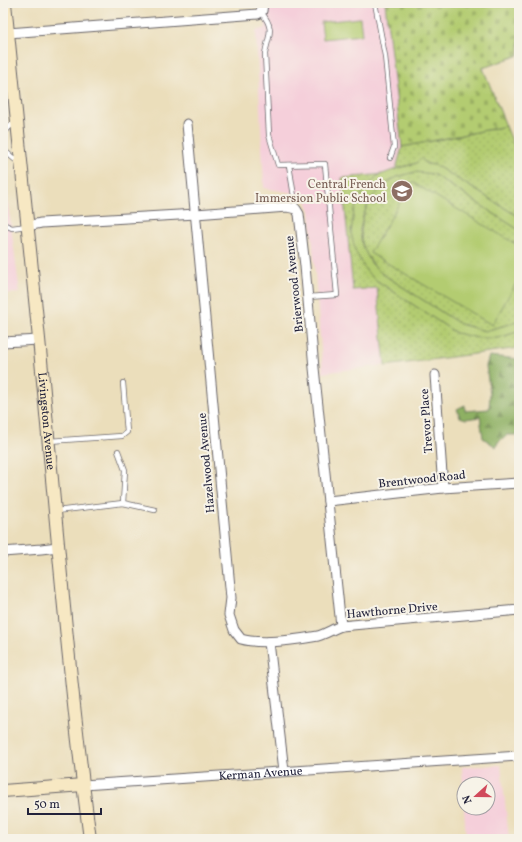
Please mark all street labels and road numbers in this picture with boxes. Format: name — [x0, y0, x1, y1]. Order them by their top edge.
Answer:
street label: Brierwood Avenue — [282, 234, 308, 333]
street label: Livingston Avenue — [33, 371, 58, 471]
street label: Trevor Place — [417, 388, 437, 454]
street label: Hazelwood Avenue — [195, 412, 219, 514]
street label: Brentwood Road — [378, 467, 467, 493]
street label: Hawthorne Drive — [346, 599, 439, 623]
street label: Kerman Avenue — [218, 763, 303, 785]

